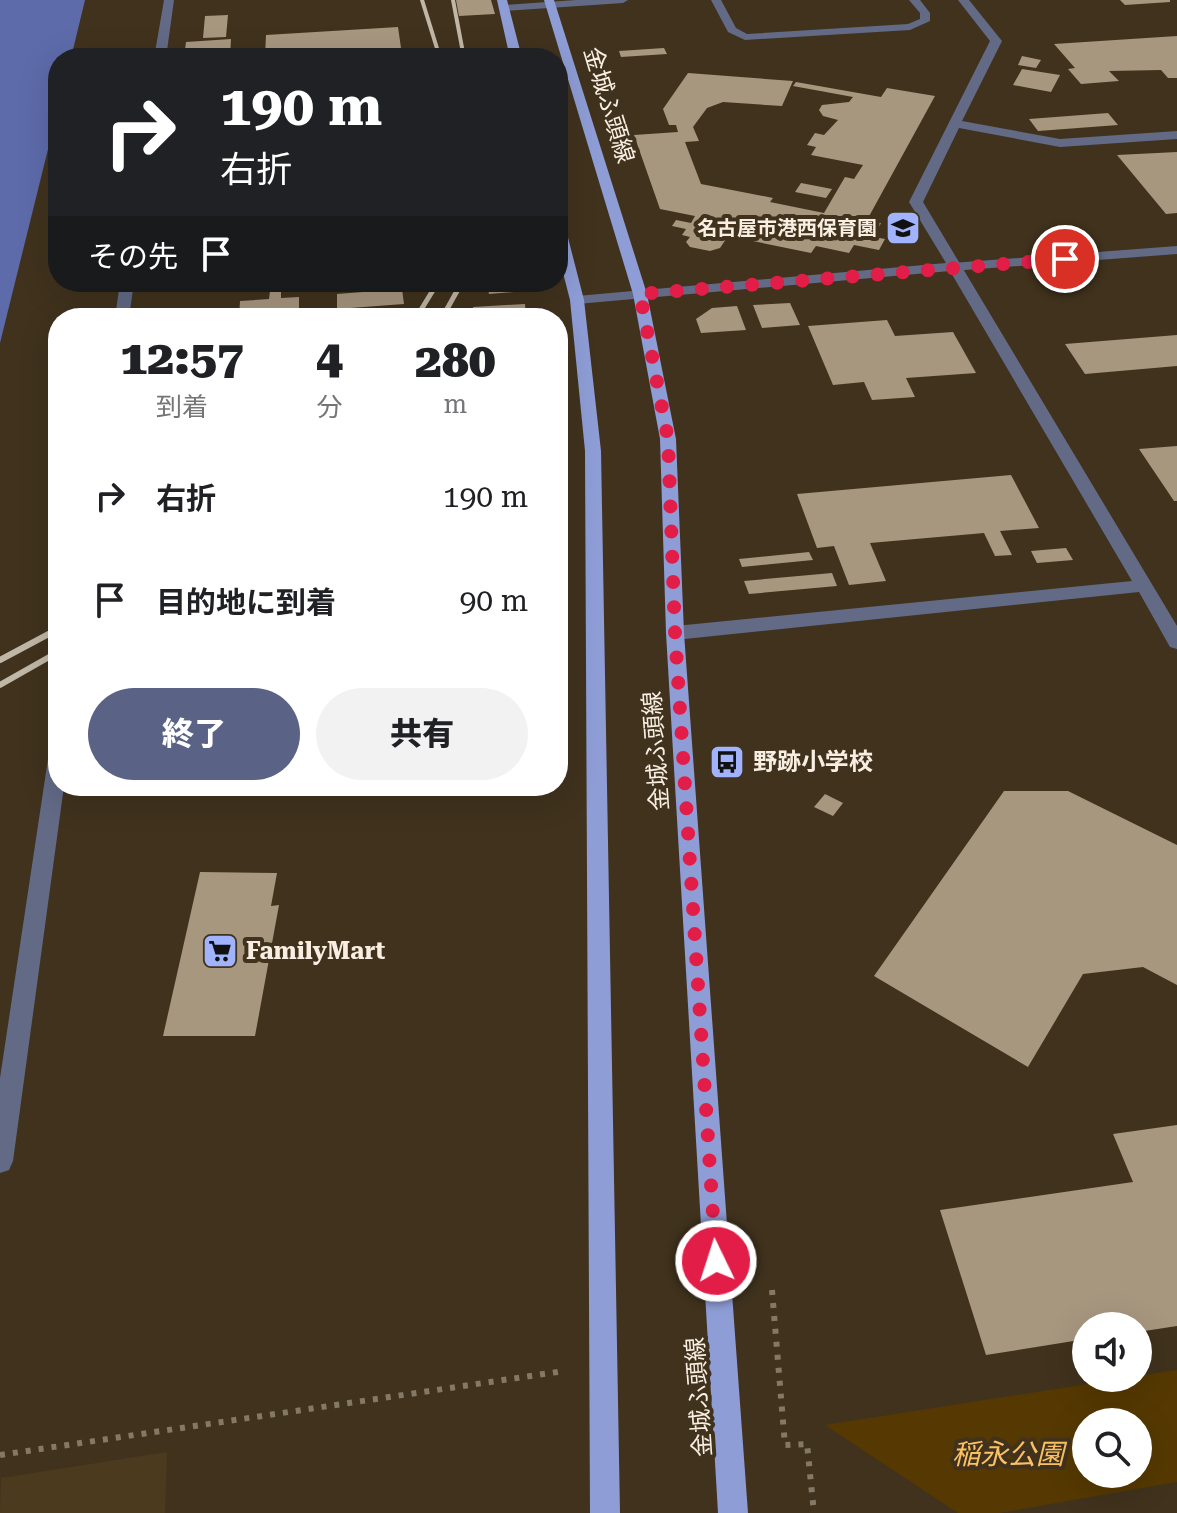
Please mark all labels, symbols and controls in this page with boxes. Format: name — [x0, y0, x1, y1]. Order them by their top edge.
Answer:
street label: 金城ふ頭線 — [578, 44, 640, 166]
text: 190 m — [220, 73, 382, 139]
icon: right — [88, 80, 192, 184]
text: 右折 — [220, 149, 292, 191]
school or university icon: 名古屋市港西保育園 — [884, 209, 922, 247]
place label: 名古屋市港西保育園 — [697, 216, 877, 240]
pin — [1031, 225, 1099, 293]
icon: arrive — [194, 232, 238, 276]
icon: arrive — [1043, 237, 1087, 281]
text: その先 — [88, 239, 178, 274]
text: 12:57 — [120, 330, 244, 386]
text: 4 — [316, 330, 343, 386]
text: 280 — [415, 333, 496, 389]
text: m — [444, 389, 467, 419]
text: 到着 — [156, 392, 208, 422]
text: 分 — [316, 392, 342, 422]
icon: right — [88, 474, 132, 518]
text: 190 m — [443, 479, 528, 514]
text: 右折 — [156, 481, 216, 516]
icon: arrive — [88, 578, 132, 622]
text: 90 m — [459, 583, 528, 618]
text: 目的地に到着 — [156, 585, 336, 620]
button: 終了 — [88, 688, 300, 780]
button: 共有 — [316, 688, 528, 780]
street label: 金城ふ頭線 — [638, 690, 674, 812]
bus stop icon: 野跡小学校 — [708, 743, 746, 781]
place label: 野跡小学校 — [753, 748, 873, 776]
supermarket icon: FamilyMart — [201, 932, 239, 970]
place label: FamilyMart — [246, 937, 386, 965]
position arrow — [674, 1219, 758, 1303]
map controls — [1072, 1312, 1152, 1488]
button: sound — [1072, 1312, 1152, 1392]
street label: 金城ふ頭線 — [681, 1336, 717, 1458]
button: search — [1072, 1408, 1152, 1488]
park label: 稲永公園 — [952, 1438, 1068, 1471]

